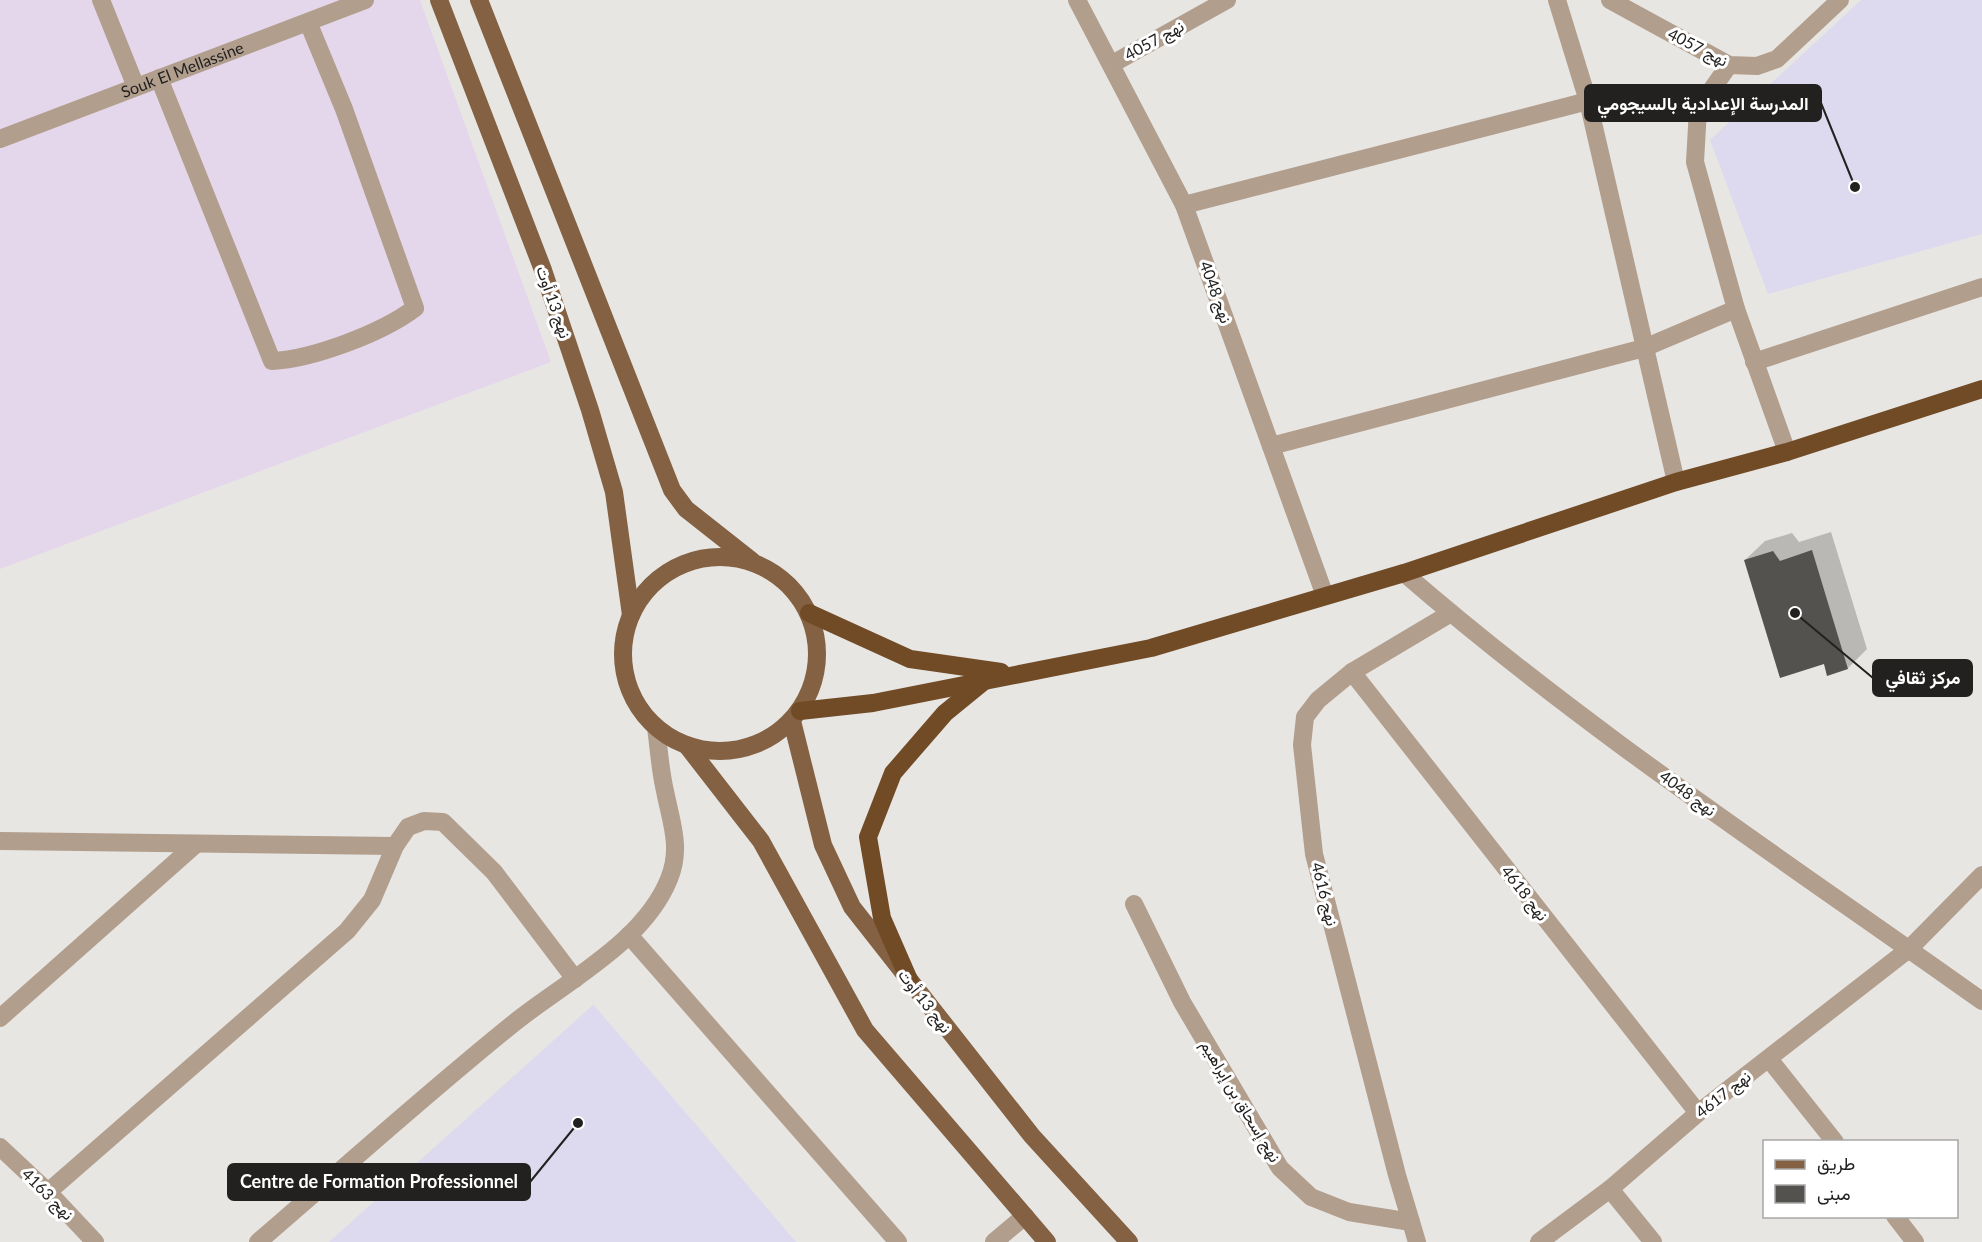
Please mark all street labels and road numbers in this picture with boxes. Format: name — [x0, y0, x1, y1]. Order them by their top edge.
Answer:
street label: نهج 4057 — [1121, 16, 1188, 66]
street label: نهج 4057 — [1664, 23, 1731, 72]
street label: Souk El Mellassine — [118, 37, 246, 101]
street label: نهج 4048 — [1194, 258, 1236, 327]
street label: نهج 13 أوت — [530, 263, 576, 341]
street label: نهج 4048 — [1655, 766, 1720, 822]
street label: نهج 4616 — [1306, 860, 1343, 928]
street label: نهج 4618 — [1496, 861, 1553, 926]
street label: نهج 13 أوت — [892, 965, 956, 1038]
street label: نهج إسحاق بن إبراهيم — [1195, 1036, 1285, 1167]
street label: نهج 4617 — [1691, 1066, 1756, 1123]
street label: نهج 4163 — [17, 1164, 78, 1225]

